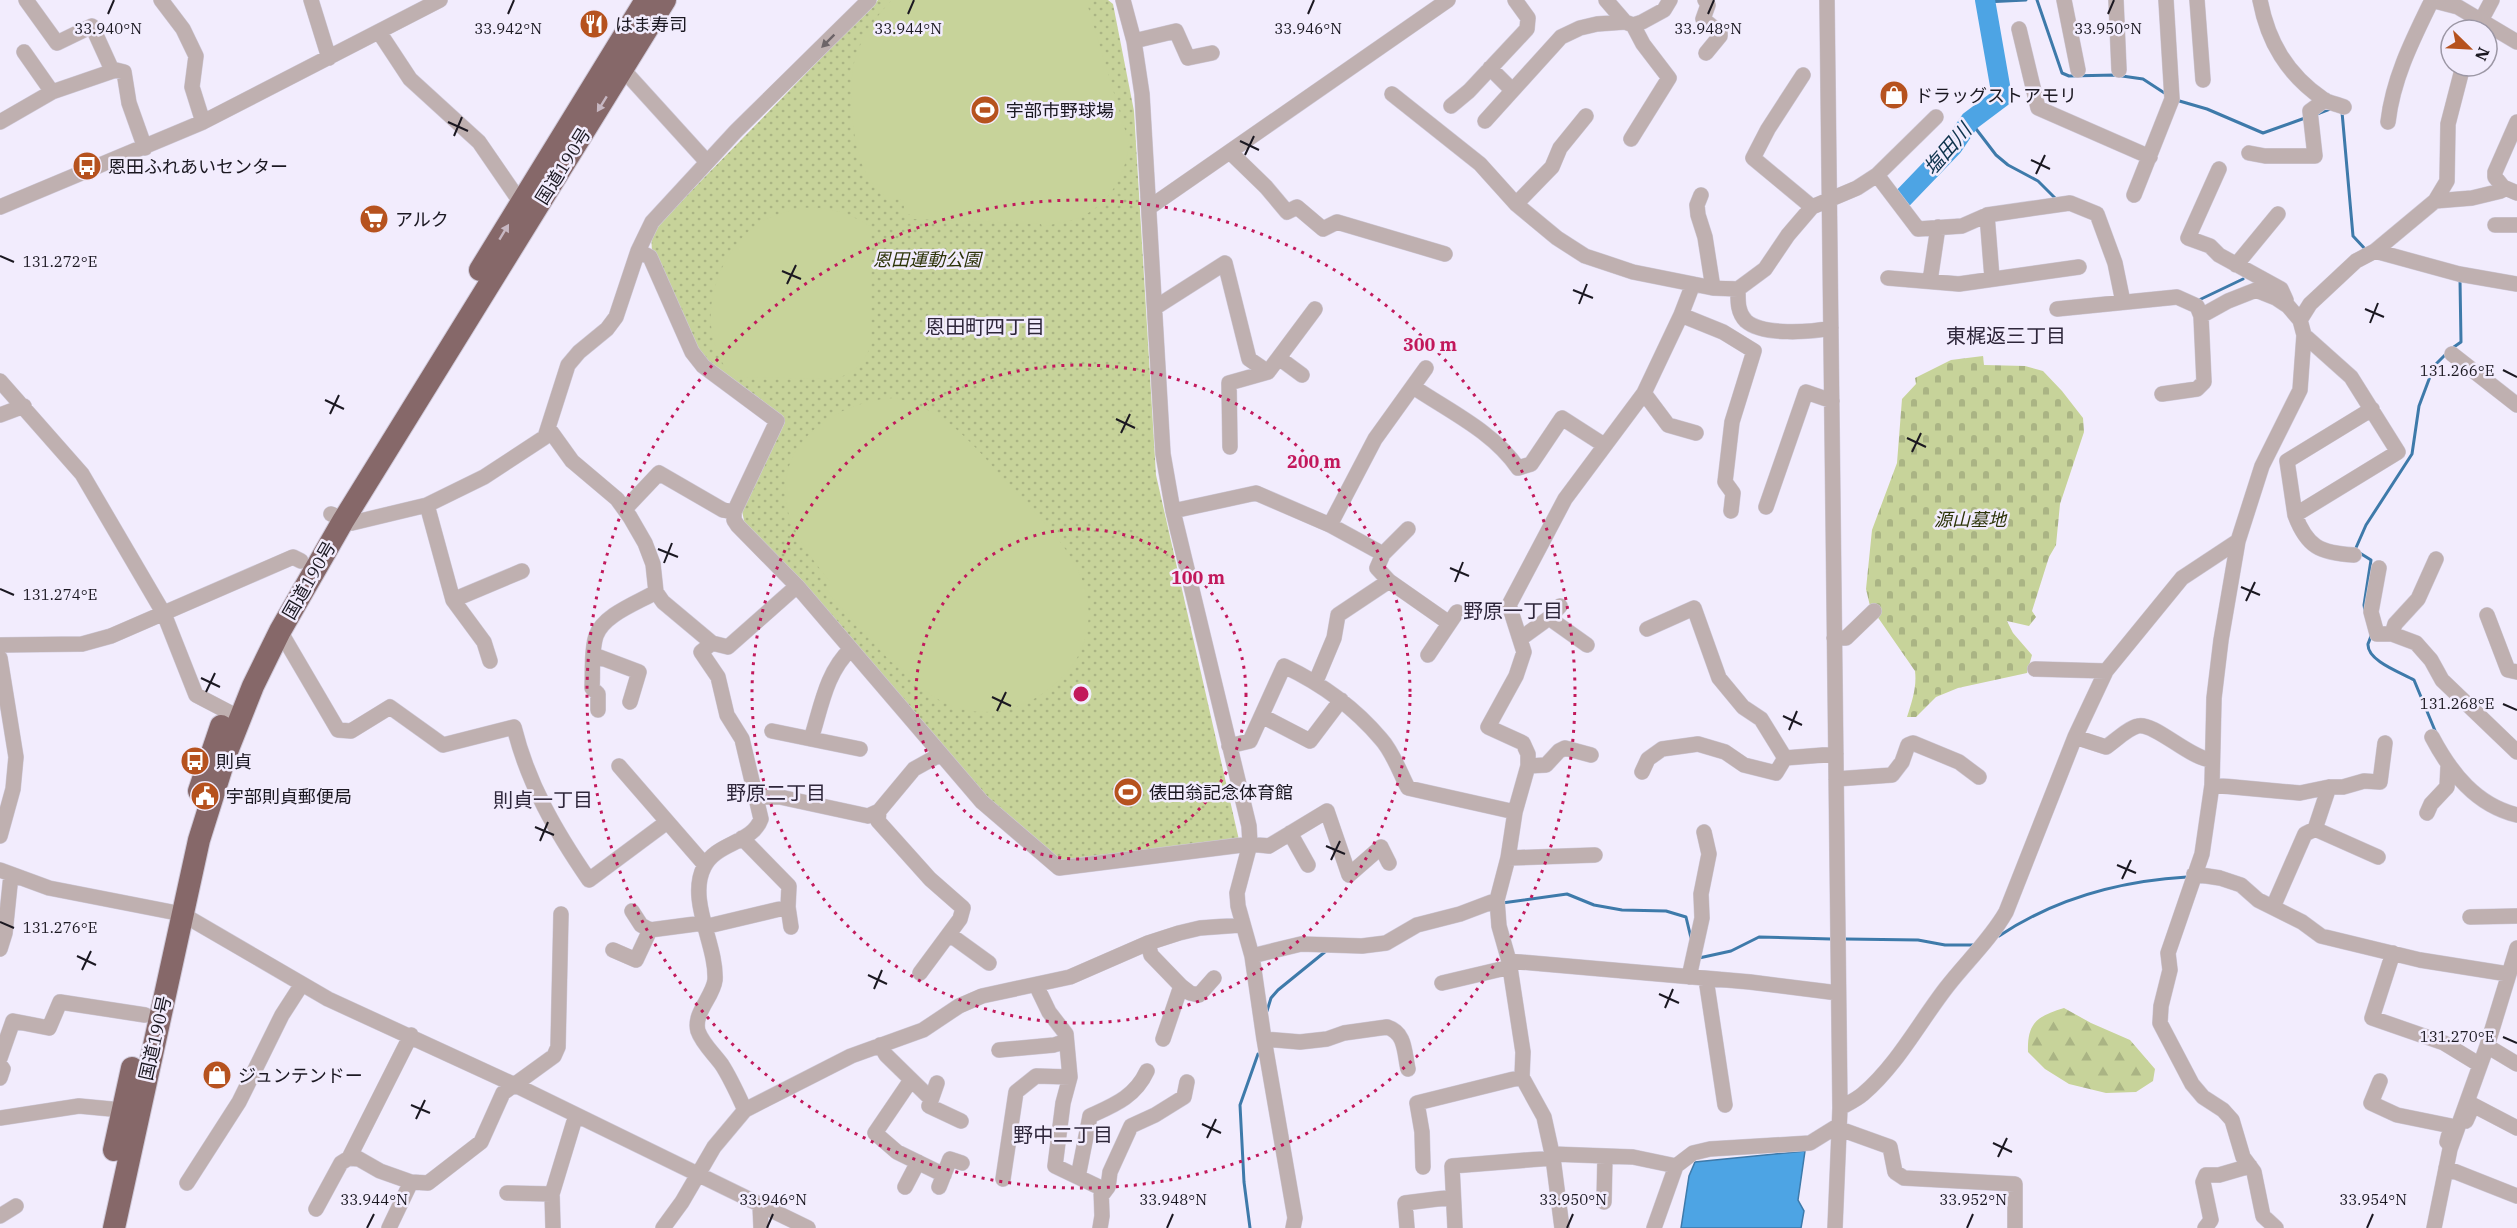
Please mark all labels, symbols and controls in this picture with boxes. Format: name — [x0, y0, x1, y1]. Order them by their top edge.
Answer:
restaurant icon: はま寿司 — [578, 8, 610, 40]
place label: はま寿司 — [615, 13, 687, 36]
north arrow — [2439, 18, 2499, 78]
text: 33.940°N — [74, 19, 142, 38]
text: 33.942°N — [474, 19, 542, 38]
text: 33.944°N — [874, 19, 942, 38]
text: 33.946°N — [1274, 19, 1342, 38]
text: 33.948°N — [1674, 19, 1742, 38]
text: 33.950°N — [2074, 19, 2142, 38]
one-way arrow — [820, 34, 835, 48]
text: N — [2471, 44, 2494, 64]
shop icon: ドラッグストアモリ — [1878, 79, 1910, 111]
place label: ドラッグストアモリ — [1915, 84, 2077, 107]
sports icon: 宇部市野球場 — [969, 94, 1001, 126]
one-way arrow — [597, 96, 608, 112]
place label: 宇部市野球場 — [1006, 99, 1114, 122]
water label: 塩田川 — [1917, 116, 1978, 180]
street label: 国道190号 — [530, 123, 596, 209]
bus stop icon: 恩田ふれあいセンター — [71, 150, 103, 182]
place label: 恩田ふれあいセンター — [108, 155, 288, 178]
supermarket icon: アルク — [358, 203, 390, 235]
place label: アルク — [395, 208, 449, 231]
one-way arrow — [498, 224, 509, 240]
park label: 恩田運動公園 — [873, 248, 984, 271]
text: 131.272°E — [23, 252, 97, 271]
district label: 恩田町四丁目 — [925, 313, 1045, 340]
district label: 東梶返三丁目 — [1946, 322, 2066, 349]
text: 300 m — [1403, 333, 1458, 356]
text: 131.266°E — [2420, 361, 2494, 380]
text: 200 m — [1287, 450, 1342, 473]
park label: 源山墓地 — [1934, 508, 2008, 531]
street label: 国道190号 — [277, 537, 341, 623]
text: 100 m — [1171, 566, 1226, 589]
text: 131.274°E — [23, 585, 97, 604]
district label: 野原一丁目 — [1463, 597, 1563, 624]
centre of rings — [1071, 684, 1091, 704]
text: 131.268°E — [2420, 694, 2494, 713]
bus stop icon: 則貞 — [179, 745, 211, 777]
place label: 則貞 — [216, 750, 252, 773]
sports icon: 俵田翁記念体育館 — [1112, 776, 1144, 808]
district label: 野原二丁目 — [726, 779, 826, 806]
public building icon: 宇部則貞郵便局 — [189, 780, 221, 812]
place label: 俵田翁記念体育館 — [1149, 781, 1293, 804]
place label: 宇部則貞郵便局 — [226, 785, 352, 808]
district label: 則貞一丁目 — [493, 786, 593, 813]
text: 131.276°E — [23, 918, 97, 937]
street label: 国道190号 — [134, 993, 176, 1083]
text: 131.270°E — [2420, 1027, 2494, 1046]
shop icon: ジュンテンドー — [201, 1059, 233, 1091]
place label: ジュンテンドー — [238, 1064, 363, 1087]
district label: 野中二丁目 — [1013, 1121, 1113, 1148]
text: 33.944°N — [340, 1190, 408, 1209]
text: 33.946°N — [739, 1190, 807, 1209]
text: 33.948°N — [1139, 1190, 1207, 1209]
text: 33.950°N — [1539, 1190, 1607, 1209]
text: 33.952°N — [1939, 1190, 2007, 1209]
text: 33.954°N — [2339, 1190, 2407, 1209]

